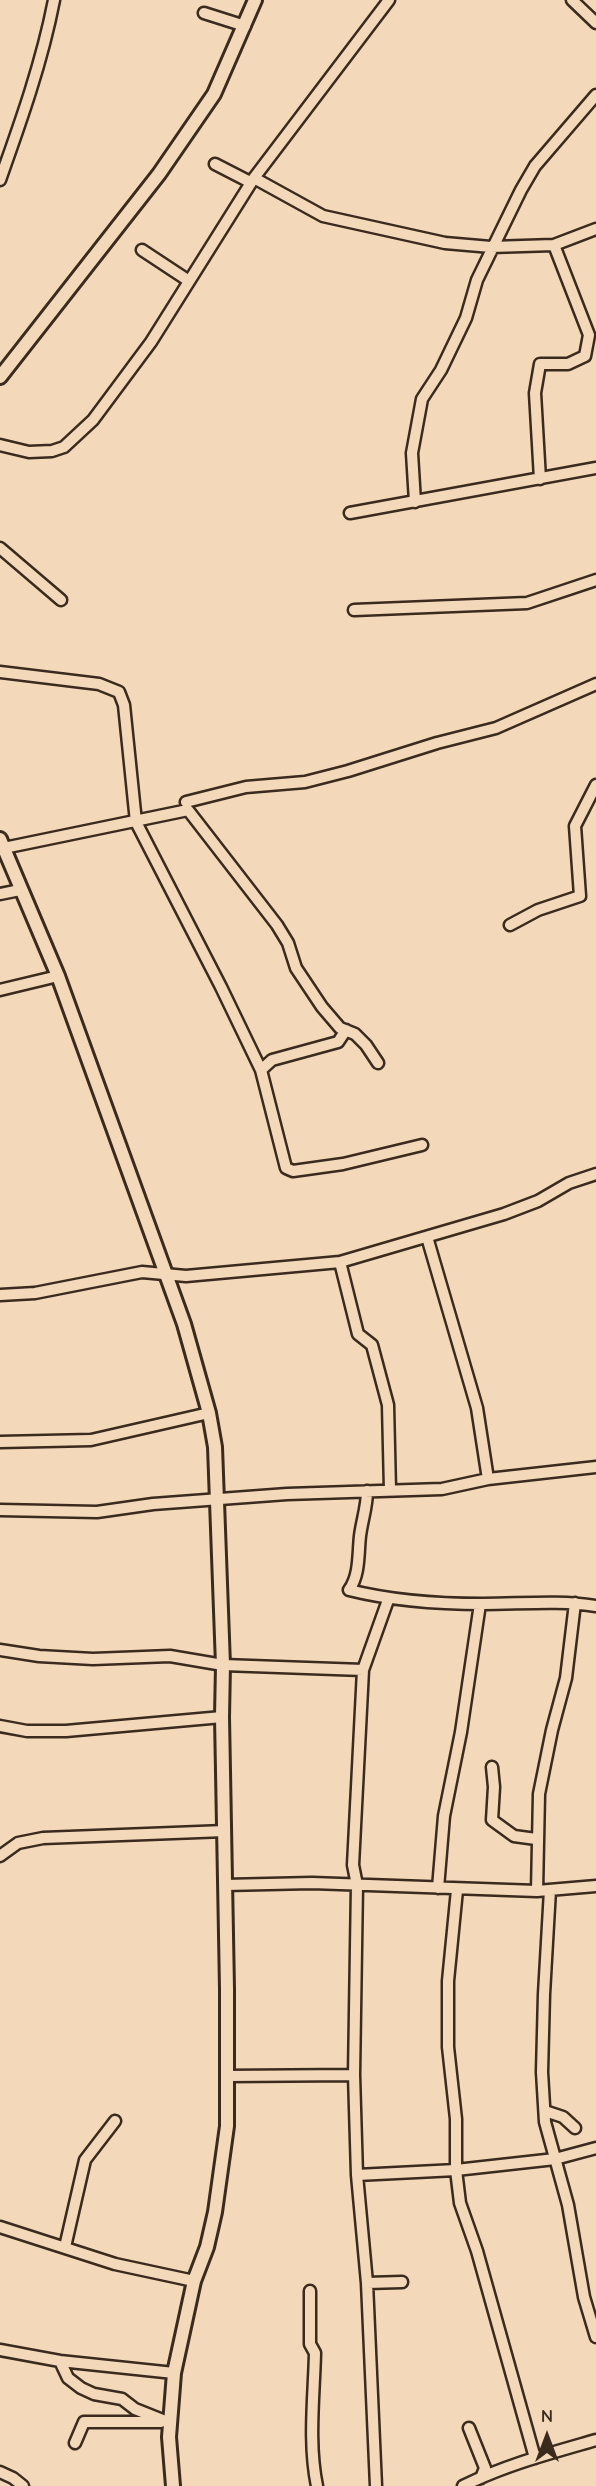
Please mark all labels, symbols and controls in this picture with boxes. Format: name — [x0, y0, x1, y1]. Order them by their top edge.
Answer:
north arrow — [512, 2402, 582, 2472]
text: N — [541, 2405, 553, 2427]

